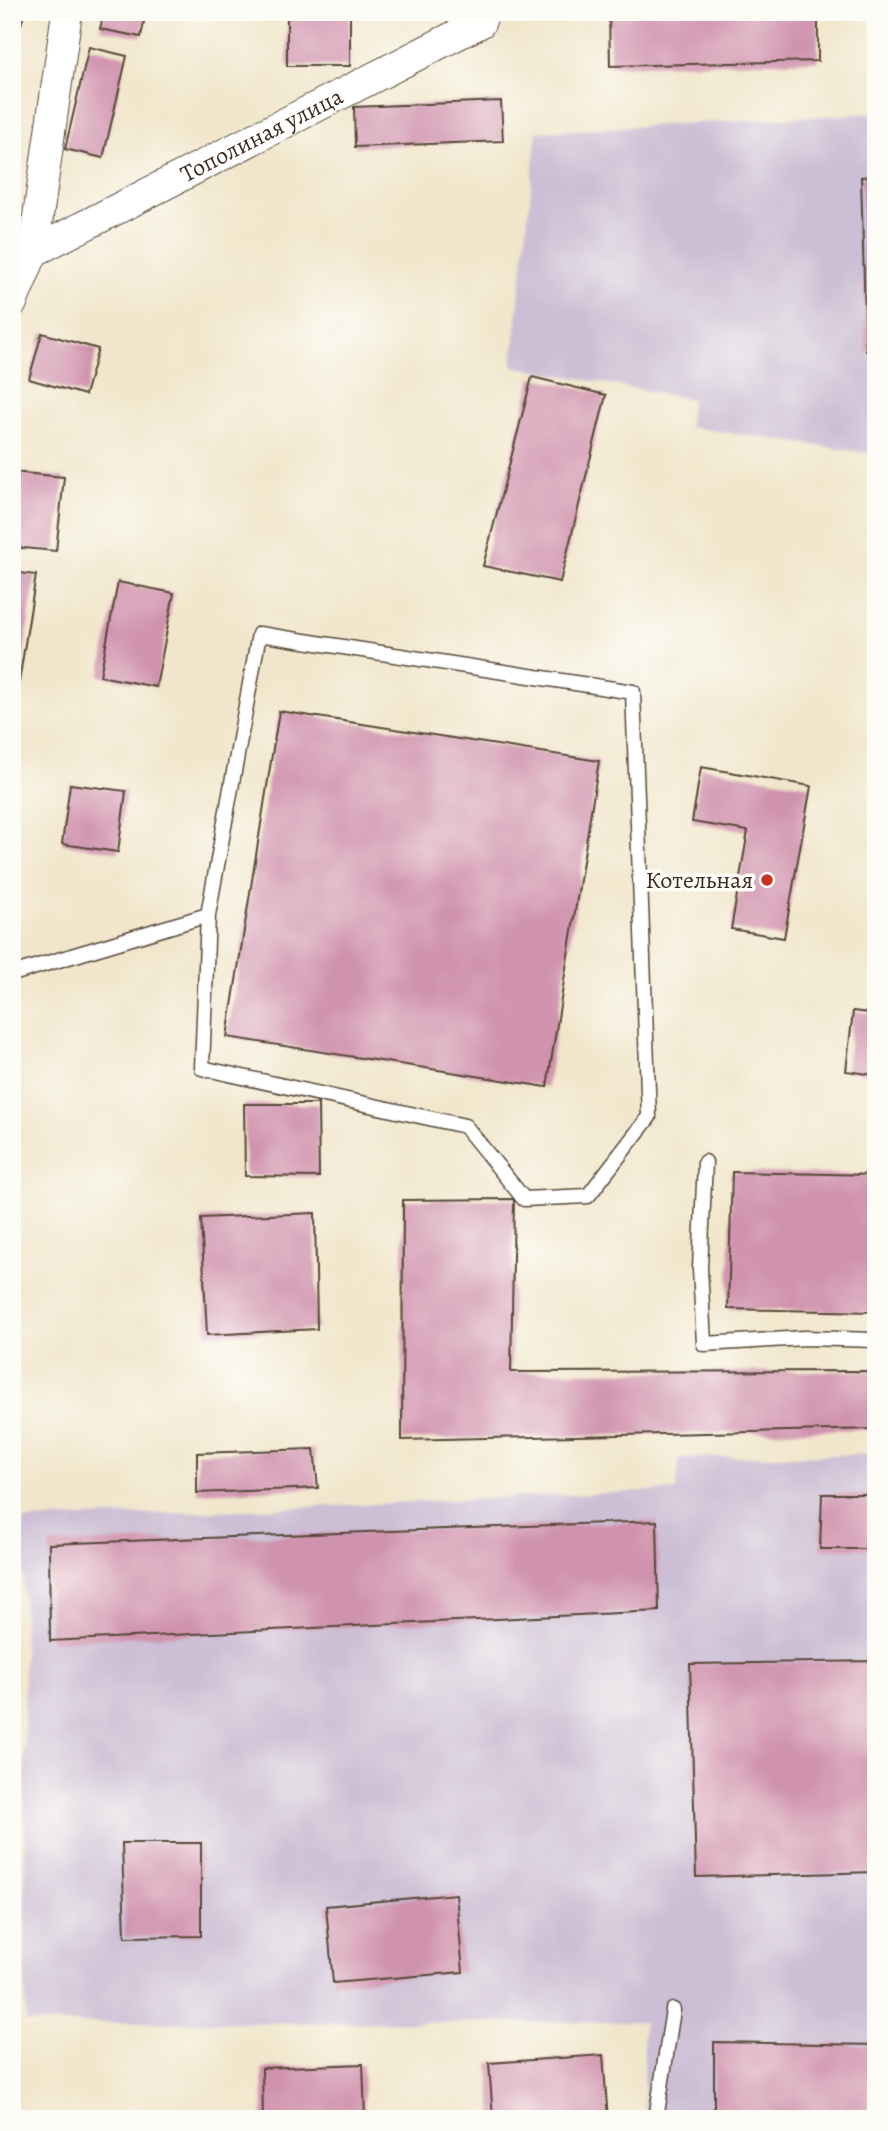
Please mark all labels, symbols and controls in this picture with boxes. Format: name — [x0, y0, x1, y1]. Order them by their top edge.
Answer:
street label: Тополиная улица — [175, 80, 348, 190]
place label: Котельная — [646, 864, 753, 896]
marker: Котельная — [759, 872, 775, 888]

